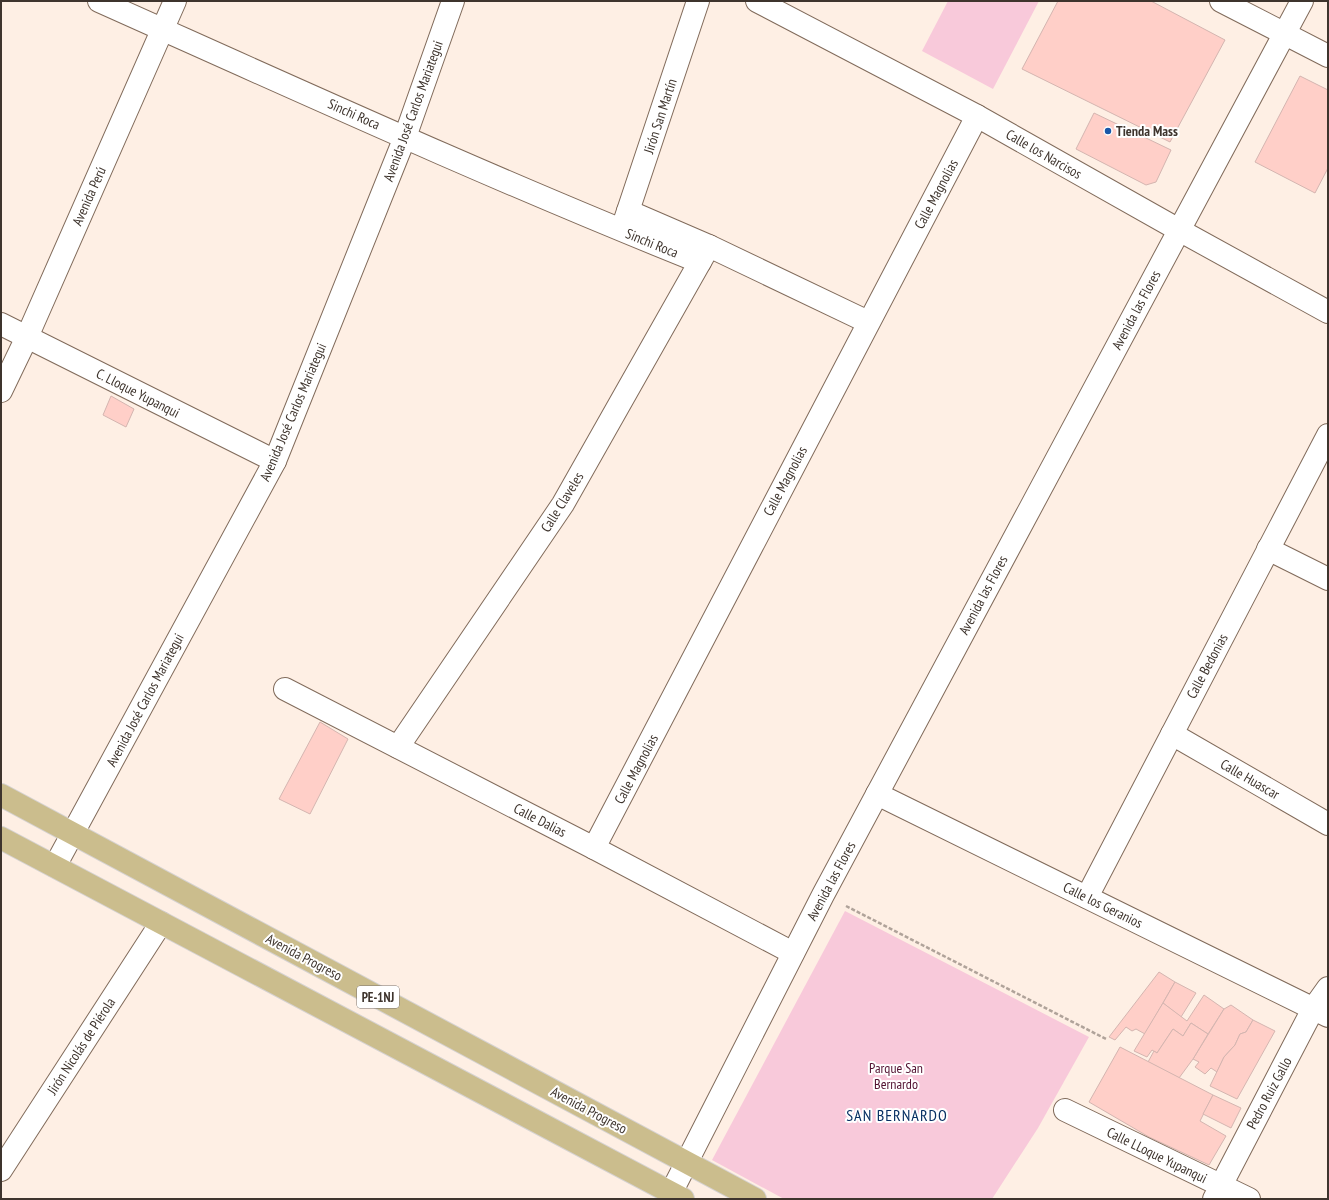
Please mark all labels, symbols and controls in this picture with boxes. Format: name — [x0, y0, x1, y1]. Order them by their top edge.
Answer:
street label: Avenida José Carlos Mariategui — [379, 38, 447, 184]
street label: Jirón San Martín — [639, 76, 681, 157]
street label: Sinchi Roca — [325, 95, 383, 133]
place label: Tienda Mass — [1116, 122, 1178, 140]
street label: Calle los Narcisos — [1003, 125, 1085, 183]
marker: Tienda Mass — [1103, 126, 1113, 136]
street label: Calle Magnolias — [910, 156, 962, 232]
street label: Avenida Perú — [68, 164, 110, 228]
street label: Sinchi Roca — [623, 224, 681, 262]
street label: Avenida las Flores — [1108, 267, 1165, 353]
street label: Avenida José Carlos Mariategui — [256, 340, 330, 484]
street label: C. Lloque Yupanqui — [93, 364, 183, 422]
street label: Calle Magnolias — [759, 443, 811, 519]
street label: Calle Claveles — [537, 468, 588, 535]
street label: Avenida las Flores — [955, 552, 1012, 638]
street label: Avenida José Carlos Mariategui — [102, 630, 188, 770]
street label: Calle Bedonias — [1182, 630, 1232, 702]
street label: Calle Magnolias — [610, 731, 662, 807]
street label: Calle Huascar — [1217, 755, 1283, 803]
street label: Calle Dalias — [511, 799, 570, 841]
street label: Avenida las Flores — [803, 838, 860, 924]
street label: Calle los Geranios — [1060, 878, 1146, 932]
street label: Avenida Progreso — [263, 929, 345, 985]
road number: PE-1NJ — [357, 986, 399, 1008]
street label: Jirón Nicolás de Piérola — [42, 994, 119, 1099]
street label: Pedro Ruiz Gallo — [1242, 1054, 1296, 1132]
park label: Parque San Bernardo — [869, 1059, 923, 1093]
street label: Avenida Progreso — [548, 1082, 630, 1138]
district label: SAN BERNARDO — [846, 1105, 948, 1125]
street label: Calle LLoque Yupanqui — [1104, 1123, 1210, 1187]

